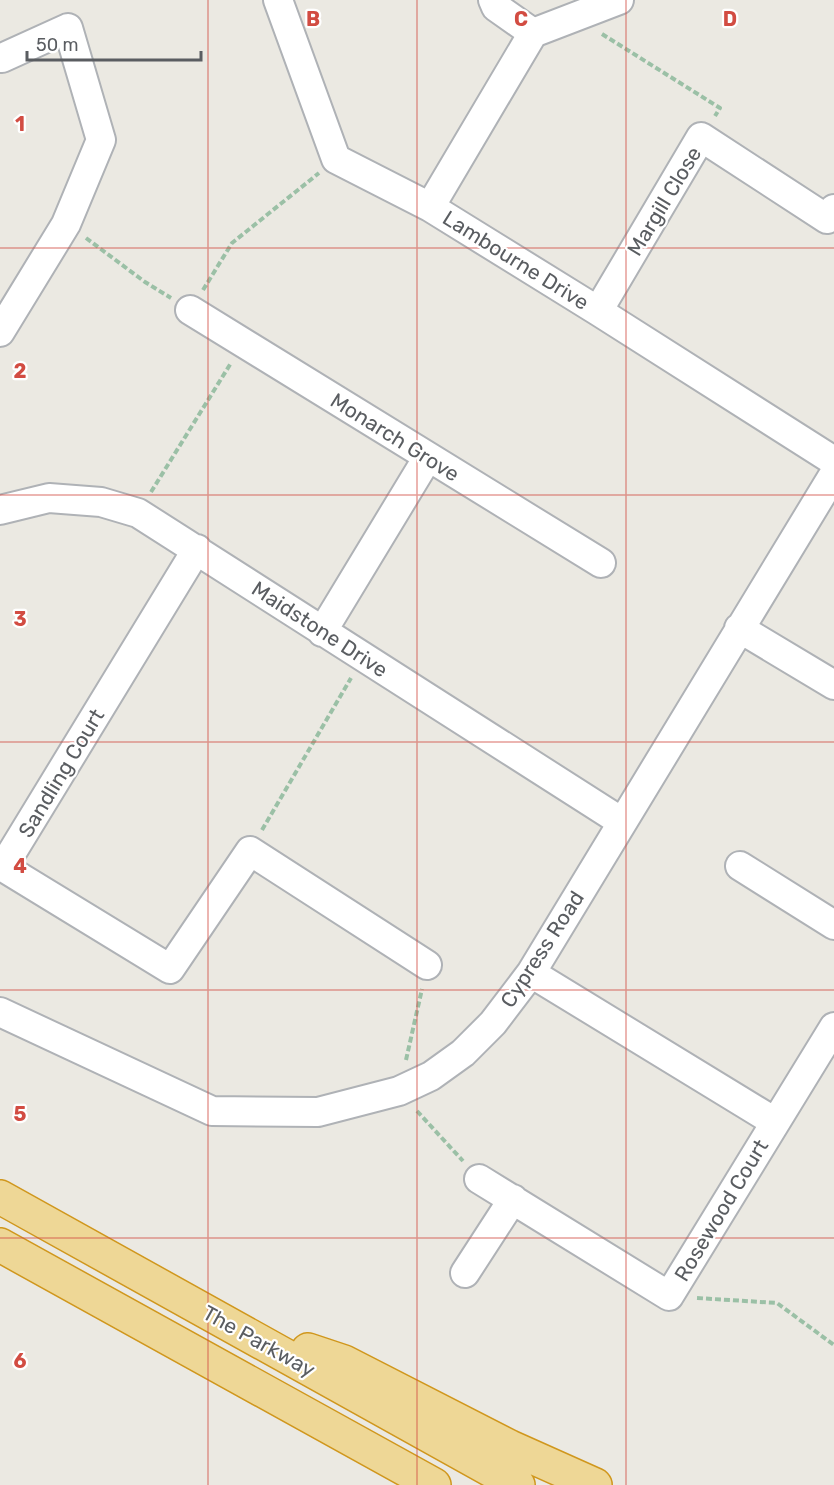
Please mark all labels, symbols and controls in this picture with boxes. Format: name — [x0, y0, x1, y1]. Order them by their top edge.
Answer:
text: B — [306, 7, 320, 31]
text: C — [514, 7, 528, 31]
text: D — [723, 7, 737, 31]
scale bar — [27, 24, 201, 62]
text: 50 m — [36, 34, 79, 56]
text: 1 — [15, 112, 25, 136]
street label: Margill Close — [622, 142, 706, 260]
street label: Lambourne Drive — [438, 205, 594, 315]
text: 2 — [14, 359, 27, 383]
street label: Monarch Grove — [326, 387, 464, 487]
street label: Maidstone Drive — [247, 576, 393, 682]
text: 3 — [13, 607, 27, 631]
street label: Sandling Court — [13, 704, 109, 842]
text: 4 — [13, 854, 27, 878]
street label: Cypress Road — [495, 886, 589, 1012]
text: 5 — [14, 1102, 27, 1126]
street label: Rosewood Court — [669, 1135, 773, 1285]
street label: The Parkway — [198, 1300, 320, 1382]
text: 6 — [13, 1349, 27, 1373]

